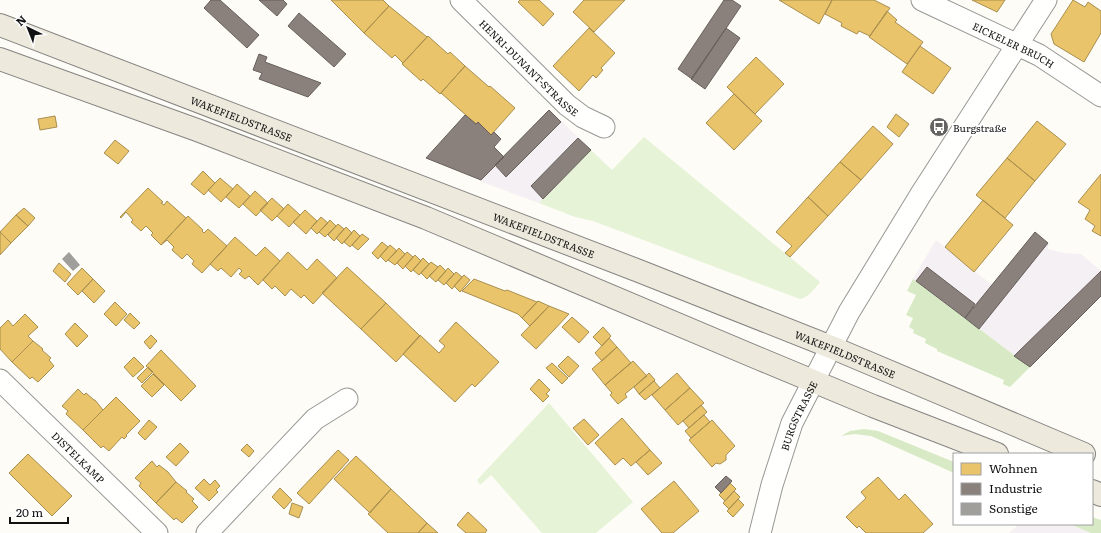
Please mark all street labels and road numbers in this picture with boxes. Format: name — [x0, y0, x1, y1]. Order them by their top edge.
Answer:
street label: HENRI-DUNANT-STRASSE — [477, 15, 582, 119]
street label: EICKELER BRUCH — [970, 17, 1058, 71]
street label: WAKEFIELDSTRASSE — [189, 92, 295, 144]
street label: WAKEFIELDSTRASSE — [491, 208, 597, 261]
street label: WAKEFIELDSTRASSE — [793, 326, 898, 381]
street label: BURGSTRASSE — [776, 378, 820, 452]
street label: DISTELKAMP — [49, 427, 109, 486]

